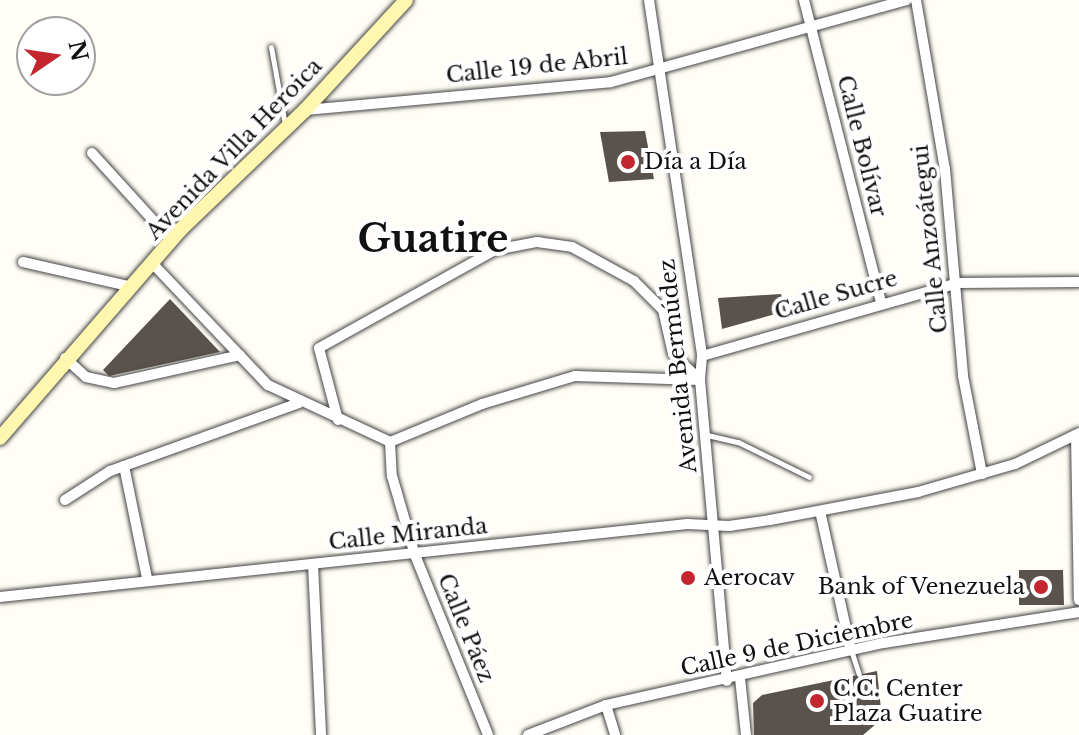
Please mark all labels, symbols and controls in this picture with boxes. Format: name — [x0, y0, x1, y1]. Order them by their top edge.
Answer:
north arrow — [16, 16, 96, 96]
text: N — [62, 38, 93, 64]
street label: Calle 19 de Abril — [444, 43, 630, 89]
street label: Avenida Villa Heroica — [140, 52, 328, 246]
street label: Calle Bolívar — [832, 73, 892, 219]
street label: Calle Anzoátegui — [907, 143, 953, 335]
place label: Día a Día — [644, 149, 747, 175]
marker: Día a Día — [619, 153, 637, 171]
district label: Guatire — [357, 216, 509, 262]
street label: Avenida Bermúdez — [654, 258, 702, 474]
street label: Calle Sucre — [771, 265, 901, 325]
street label: Calle Miranda — [327, 513, 489, 555]
place label: Aerocav — [704, 565, 795, 591]
marker: Aerocav — [679, 569, 697, 587]
street label: Calle Páez — [432, 570, 500, 686]
place label: Bank of Venezuela — [816, 574, 1025, 600]
marker: Bank of Venezuela — [1032, 578, 1050, 596]
street label: Calle 9 de Diciembre — [678, 606, 916, 682]
place label: C.C. Center Plaza Guatire — [833, 675, 983, 726]
marker: C.C. Center Plaza Guatire — [808, 692, 826, 710]

